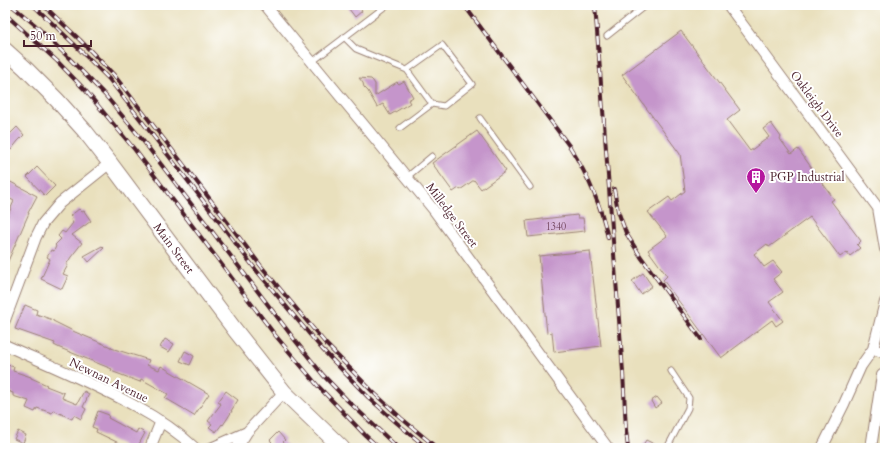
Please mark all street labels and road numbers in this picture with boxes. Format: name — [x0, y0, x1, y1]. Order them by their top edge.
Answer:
street label: Oakleigh Drive — [787, 67, 847, 141]
street label: Milledge Street — [422, 179, 482, 251]
street label: Main Street — [150, 220, 198, 277]
street label: Newnan Avenue — [67, 354, 151, 406]

